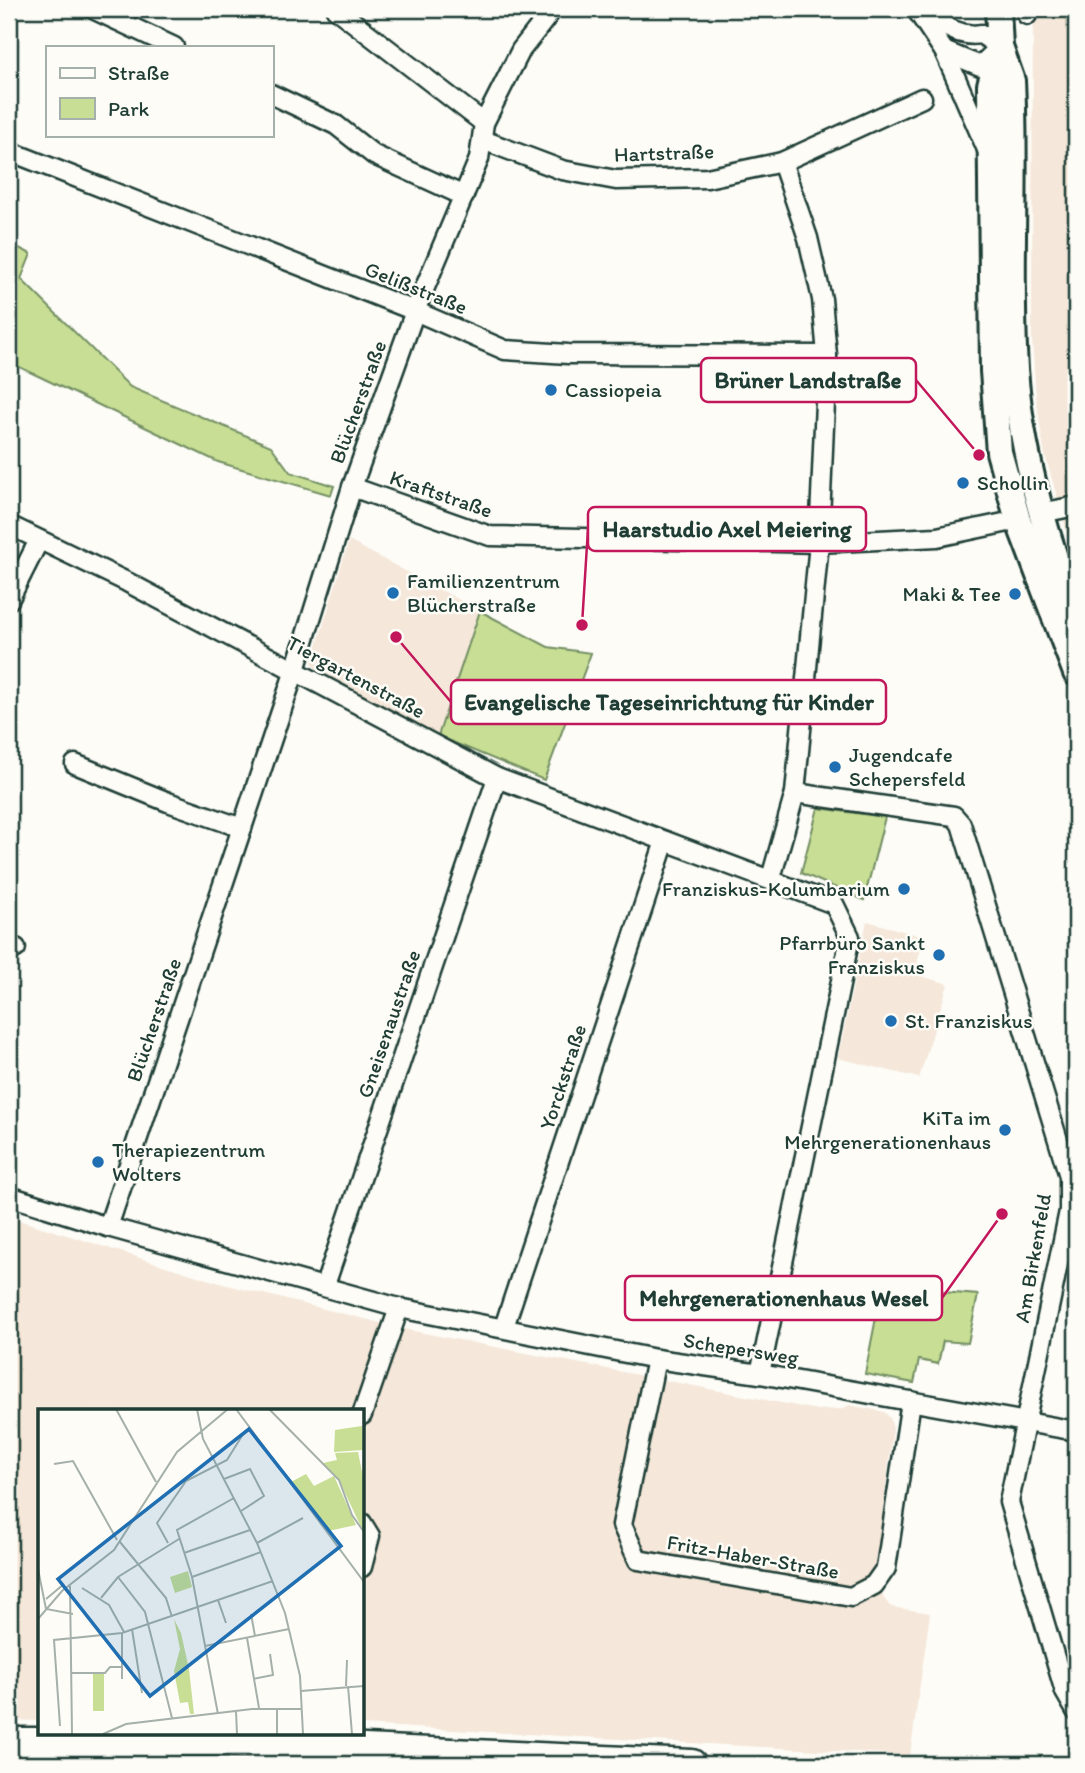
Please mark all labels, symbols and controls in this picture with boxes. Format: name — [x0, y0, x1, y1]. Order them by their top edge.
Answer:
legend — [46, 46, 273, 136]
text: Straße — [108, 60, 169, 85]
text: Park — [108, 96, 150, 121]
street label: Hartstraße — [613, 138, 715, 167]
street label: Gelißstraße — [361, 256, 471, 319]
street label: Blücherstraße — [324, 337, 391, 467]
callout: Brüner Landstraße — [701, 358, 916, 402]
text: Brüner Landstraße — [714, 366, 902, 394]
place label: Cassiopeia — [565, 377, 662, 402]
marker: Cassiopeia — [543, 382, 559, 398]
street label: Kraftstraße — [387, 464, 496, 523]
place label: Schollin — [977, 470, 1049, 495]
marker: Schollin — [955, 475, 971, 491]
callout: Haarstudio Axel Meiering — [588, 507, 866, 551]
text: Haarstudio Axel Meiering — [603, 515, 853, 543]
place label: Familienzentrum Blücherstraße — [407, 568, 560, 617]
place label: Maki & Tee — [902, 581, 1001, 606]
marker: Familienzentrum Blücherstraße — [385, 585, 401, 601]
marker: Maki & Tee — [1007, 586, 1023, 602]
street label: Tiergartenstraße — [283, 630, 430, 724]
callout: Evangelische Tageseinrichtung für Kinder — [451, 680, 886, 724]
text: Evangelische Tageseinrichtung für Kinder — [464, 688, 875, 716]
place label: Jugendcafe Schepersfeld — [849, 742, 965, 791]
marker: Jugendcafe Schepersfeld — [827, 759, 843, 775]
place label: Franziskus-Kolumbarium — [662, 876, 890, 901]
marker: Franziskus-Kolumbarium — [896, 881, 912, 897]
place label: Pfarrbüro Sankt Franziskus — [779, 930, 925, 979]
street label: Gneisenaustraße — [351, 947, 426, 1101]
marker: Pfarrbüro Sankt Franziskus — [931, 947, 947, 963]
street label: Blücherstraße — [121, 955, 186, 1085]
place label: St. Franziskus — [905, 1008, 1033, 1033]
marker: St. Franziskus — [883, 1013, 899, 1029]
street label: Yorckstraße — [534, 1021, 591, 1133]
place label: KiTa im Mehrgenerationenhaus — [784, 1105, 991, 1154]
marker: KiTa im Mehrgenerationenhaus — [997, 1122, 1013, 1138]
place label: Therapiezentrum Wolters — [112, 1137, 266, 1186]
marker: Therapiezentrum Wolters — [90, 1154, 106, 1170]
street label: Am Birkenfeld — [1009, 1191, 1056, 1325]
callout: Mehrgenerationenhaus Wesel — [625, 1276, 942, 1320]
text: Mehrgenerationenhaus Wesel — [639, 1284, 929, 1312]
street label: Schepersweg — [682, 1327, 801, 1370]
inset map — [38, 1409, 364, 1734]
street label: Fritz-Haber-Straße — [665, 1529, 841, 1584]

